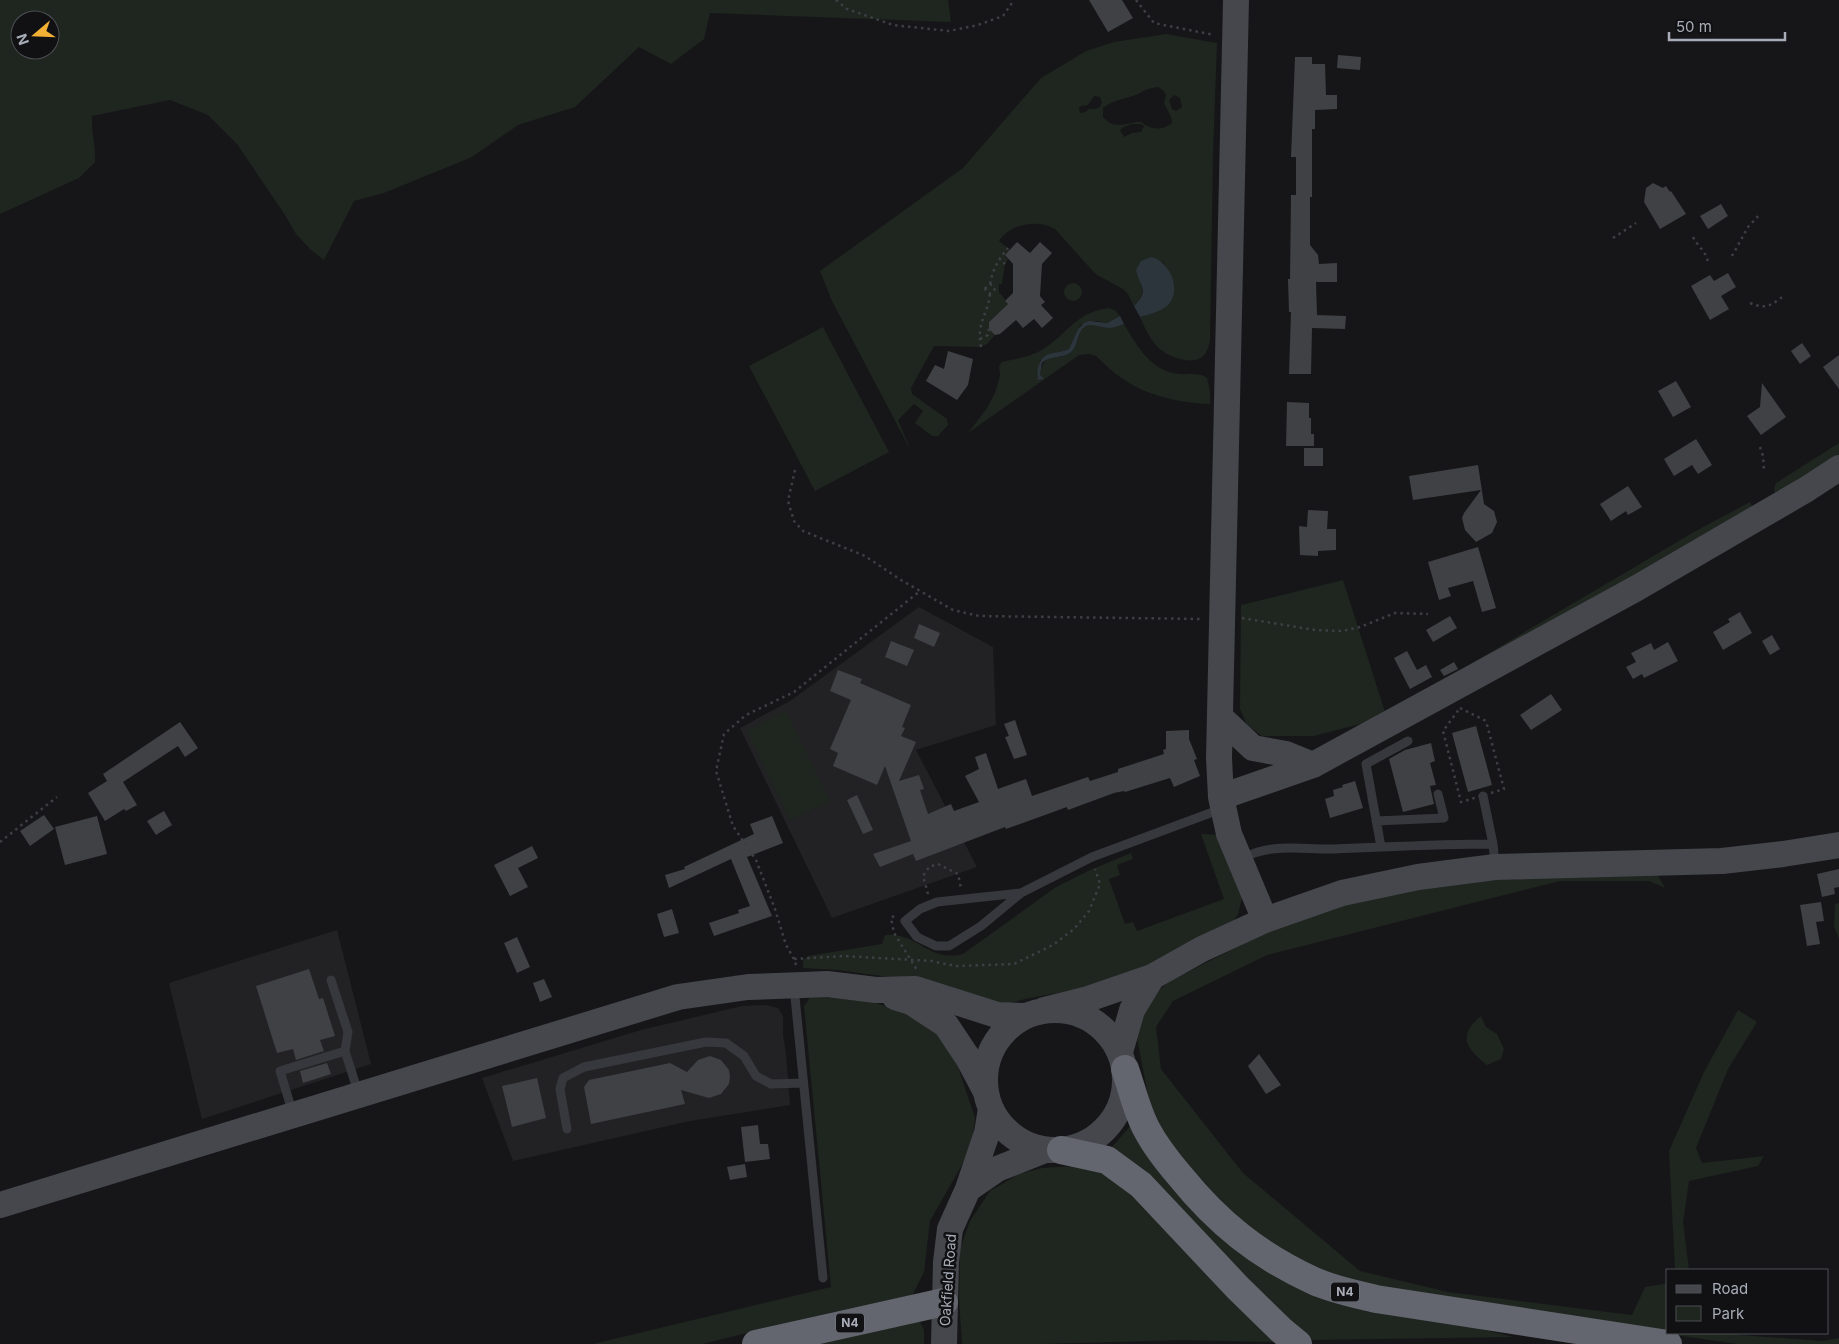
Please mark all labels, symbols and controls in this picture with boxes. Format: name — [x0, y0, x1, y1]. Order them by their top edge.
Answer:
north arrow — [10, 10, 60, 60]
scale bar — [1669, 10, 1785, 42]
text: 50 m — [1676, 17, 1712, 36]
text: N — [12, 32, 32, 47]
street label: Oakfield Road — [936, 1233, 959, 1327]
legend — [1666, 1269, 1829, 1334]
text: Road — [1712, 1279, 1748, 1298]
road number: N4 — [1331, 1282, 1359, 1301]
text: Park — [1712, 1304, 1745, 1323]
road number: N4 — [836, 1314, 864, 1332]

